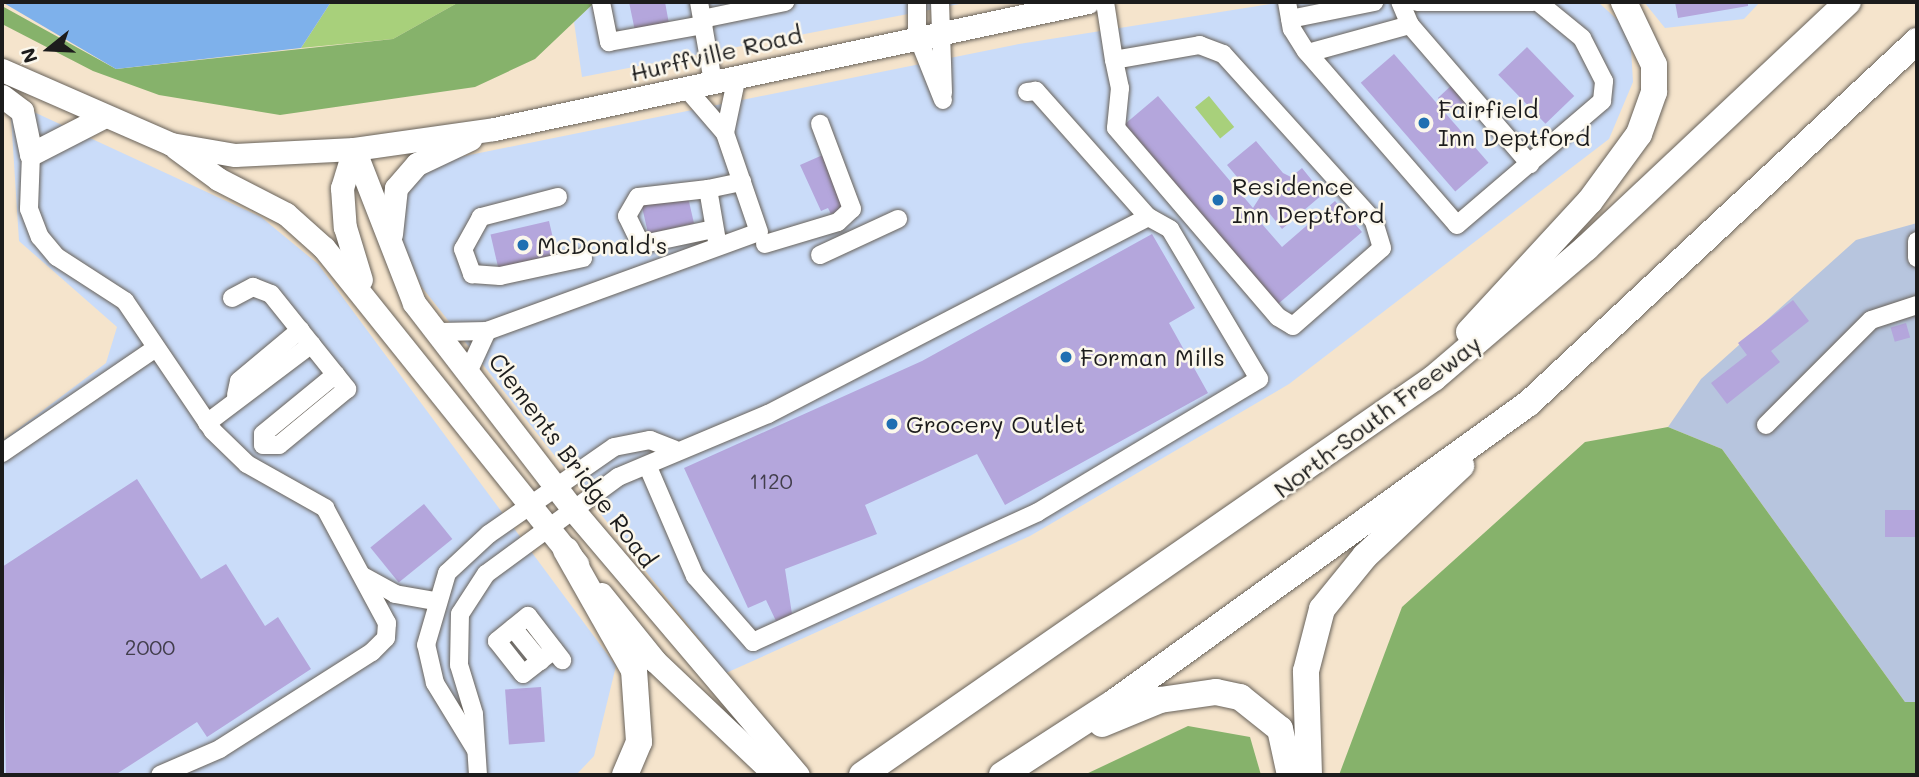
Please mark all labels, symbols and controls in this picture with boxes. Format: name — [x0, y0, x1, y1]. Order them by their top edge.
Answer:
north arrow — [14, 14, 84, 84]
street label: Hurffville Road — [627, 19, 805, 87]
text: N — [14, 45, 43, 66]
place label: Fairfield Inn Deptford — [1438, 95, 1590, 151]
marker: Fairfield Inn Deptford — [1416, 115, 1432, 131]
place label: Residence Inn Deptford — [1232, 172, 1384, 228]
marker: Residence Inn Deptford — [1210, 192, 1226, 208]
place label: McDonald's — [537, 231, 667, 259]
marker: McDonald's — [515, 237, 531, 253]
street label: North-South Freeway — [1268, 329, 1486, 503]
place label: Forman Mills — [1080, 343, 1225, 371]
street label: Clements Bridge Road — [483, 347, 663, 573]
marker: Forman Mills — [1058, 349, 1074, 365]
place label: Grocery Outlet — [906, 410, 1085, 438]
marker: Grocery Outlet — [884, 416, 900, 432]
house number: 1120 — [749, 468, 793, 494]
house number: 2000 — [125, 634, 175, 660]

